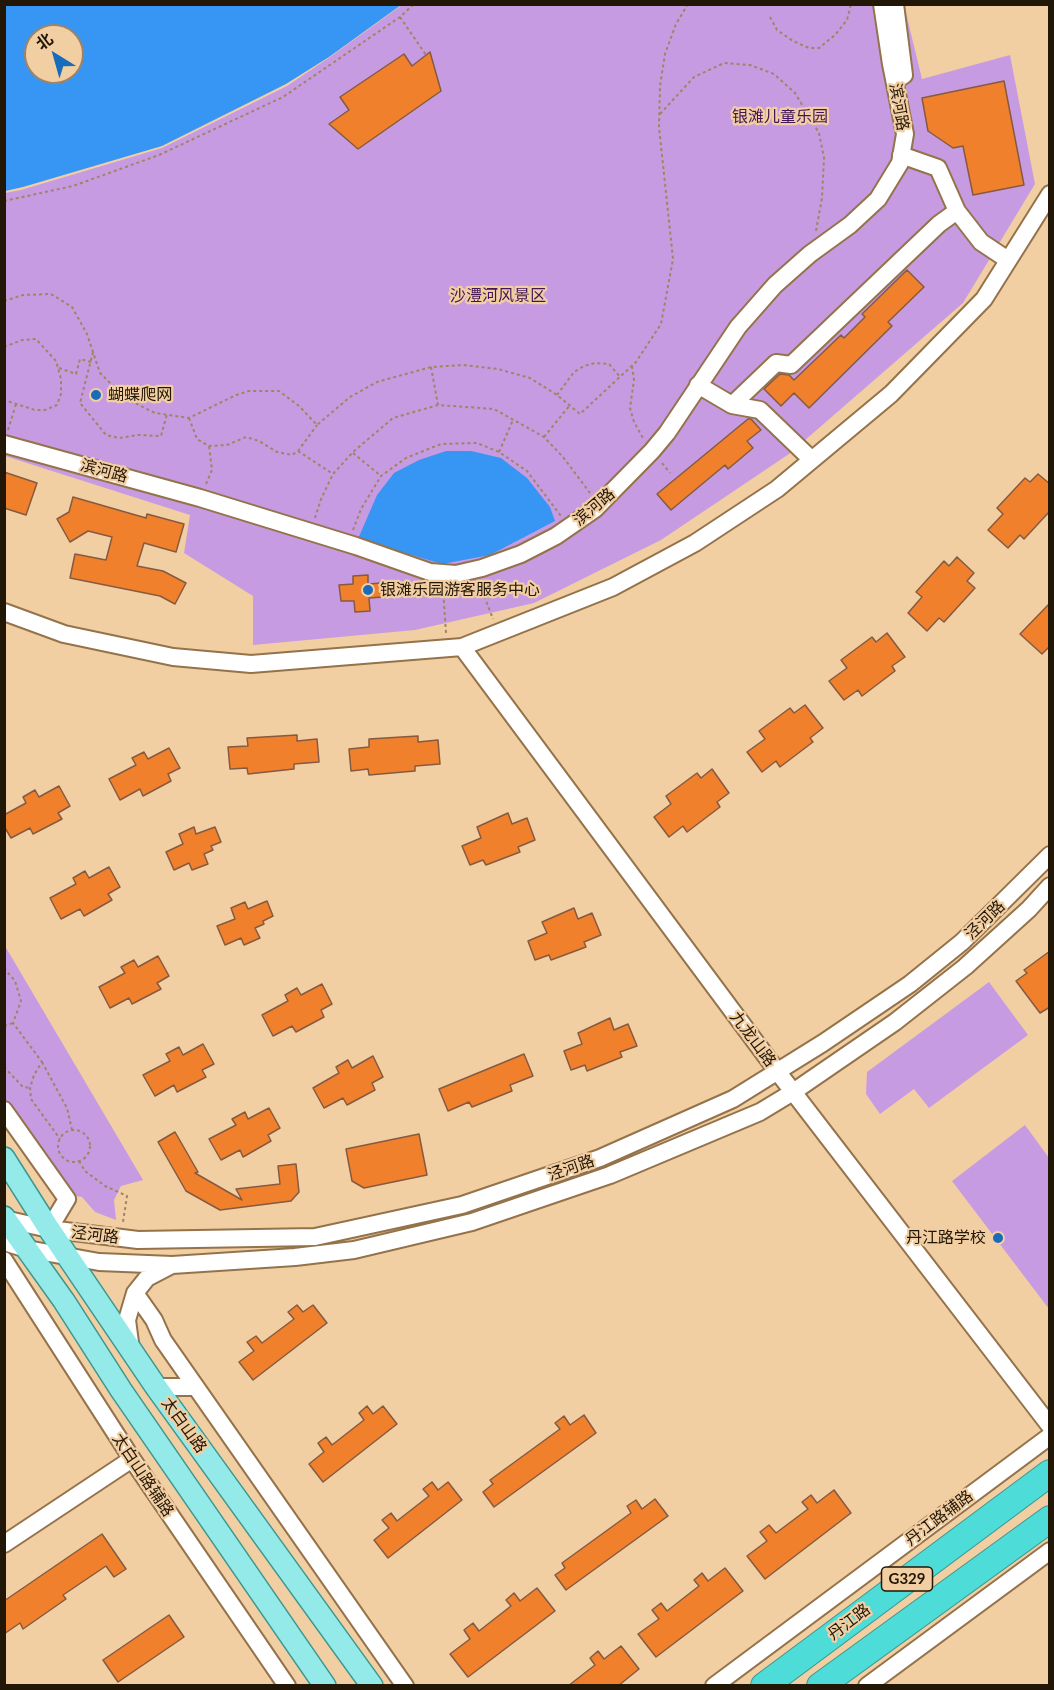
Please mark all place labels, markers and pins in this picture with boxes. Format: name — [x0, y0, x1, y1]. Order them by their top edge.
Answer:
place label: 蝴蝶爬网 — [108, 385, 172, 405]
marker: 蝴蝶爬网 — [89, 388, 103, 402]
place label: 银滩乐园游客服务中心 — [380, 580, 540, 600]
marker: 银滩乐园游客服务中心 — [361, 583, 375, 597]
place label: 丹江路学校 — [906, 1228, 986, 1248]
marker: 丹江路学校 — [991, 1231, 1005, 1245]

